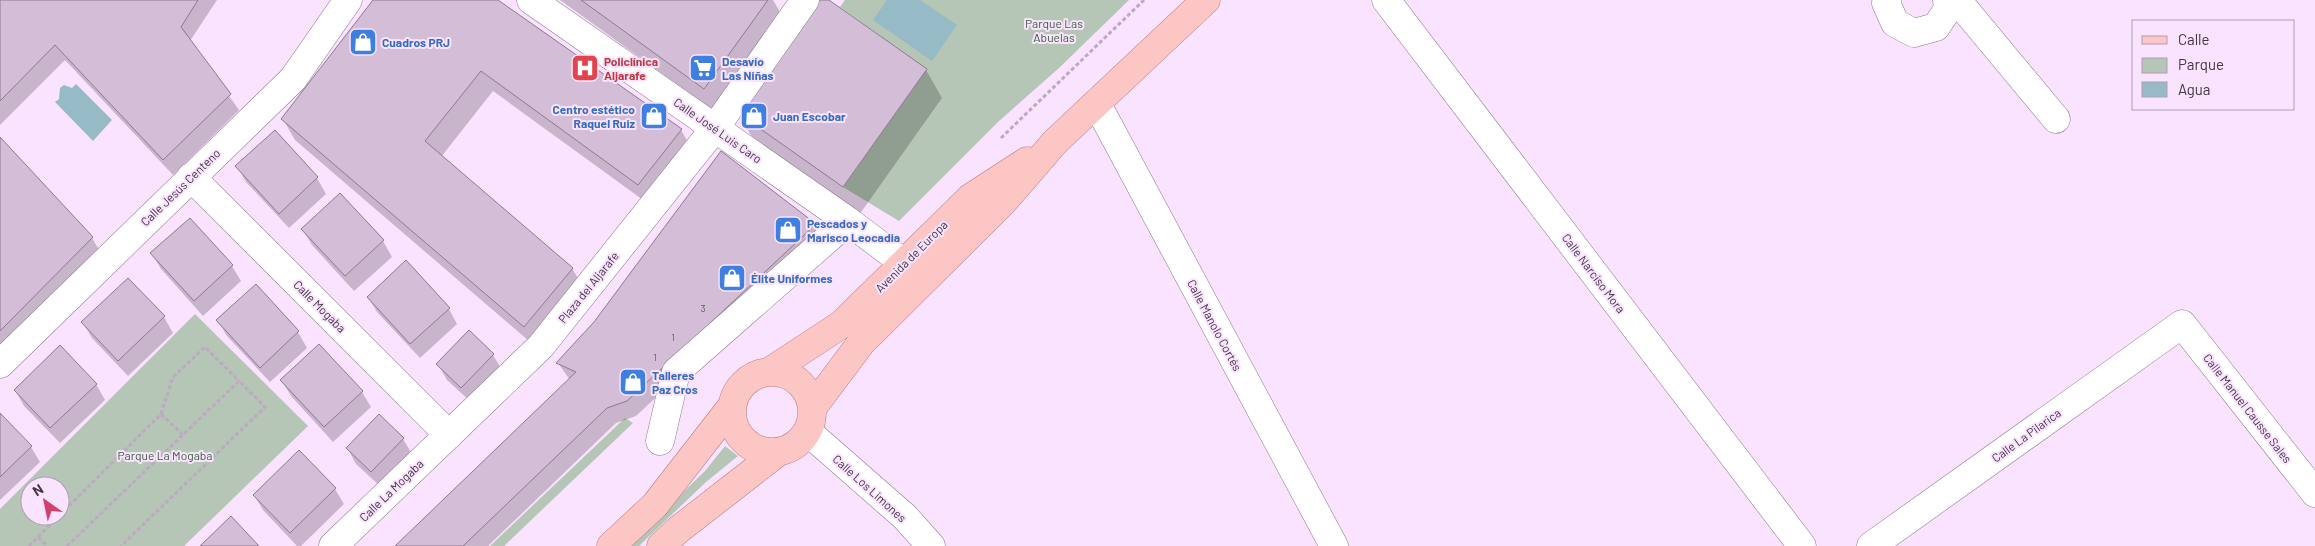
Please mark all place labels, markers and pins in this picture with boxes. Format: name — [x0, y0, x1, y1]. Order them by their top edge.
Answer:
shop icon: Cuadros PRJ — [348, 27, 378, 57]
place label: Cuadros PRJ — [382, 35, 450, 49]
hospital icon: Policlínica Aljarafe — [570, 53, 600, 83]
supermarket icon: Desavío Las Niñas — [688, 53, 718, 83]
place label: Policlínica Aljarafe — [604, 54, 658, 82]
place label: Desavío Las Niñas — [722, 54, 774, 82]
shop icon: Centro estético Raquel Ruiz — [639, 101, 669, 131]
shop icon: Juan Escobar — [739, 101, 769, 131]
place label: Centro estético Raquel Ruiz — [552, 102, 635, 130]
place label: Juan Escobar — [773, 109, 846, 123]
shop icon: Pescados y Marisco Leocadia — [773, 215, 803, 245]
place label: Pescados y Marisco Leocadia — [807, 216, 900, 244]
shop icon: Élite Uniformes — [717, 263, 747, 293]
place label: Élite Uniformes — [751, 271, 833, 285]
shop icon: Talleres Paz Cros — [618, 367, 648, 397]
place label: Talleres Paz Cros — [652, 368, 698, 396]

